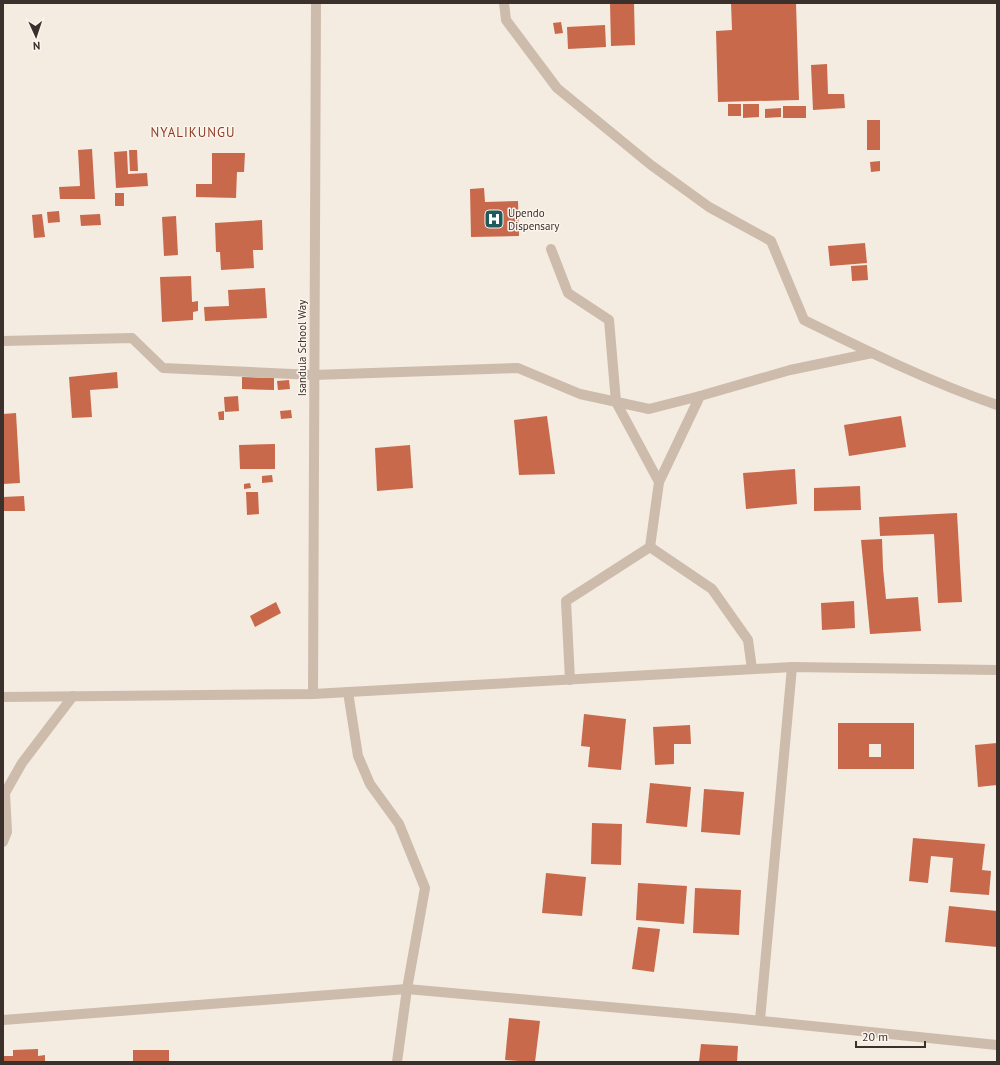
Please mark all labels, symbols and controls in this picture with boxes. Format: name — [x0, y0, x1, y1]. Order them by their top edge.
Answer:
north arrow — [16, 16, 56, 56]
text: N — [33, 39, 41, 53]
district label: NYALIKUNGU — [151, 124, 235, 141]
place label: Upendo Dispensary — [508, 206, 560, 233]
hospital icon: Upendo Dispensary — [483, 208, 505, 230]
street label: Isandula School Way — [295, 299, 309, 396]
scale bar — [856, 1023, 925, 1049]
text: 20 m — [862, 1029, 888, 1044]

